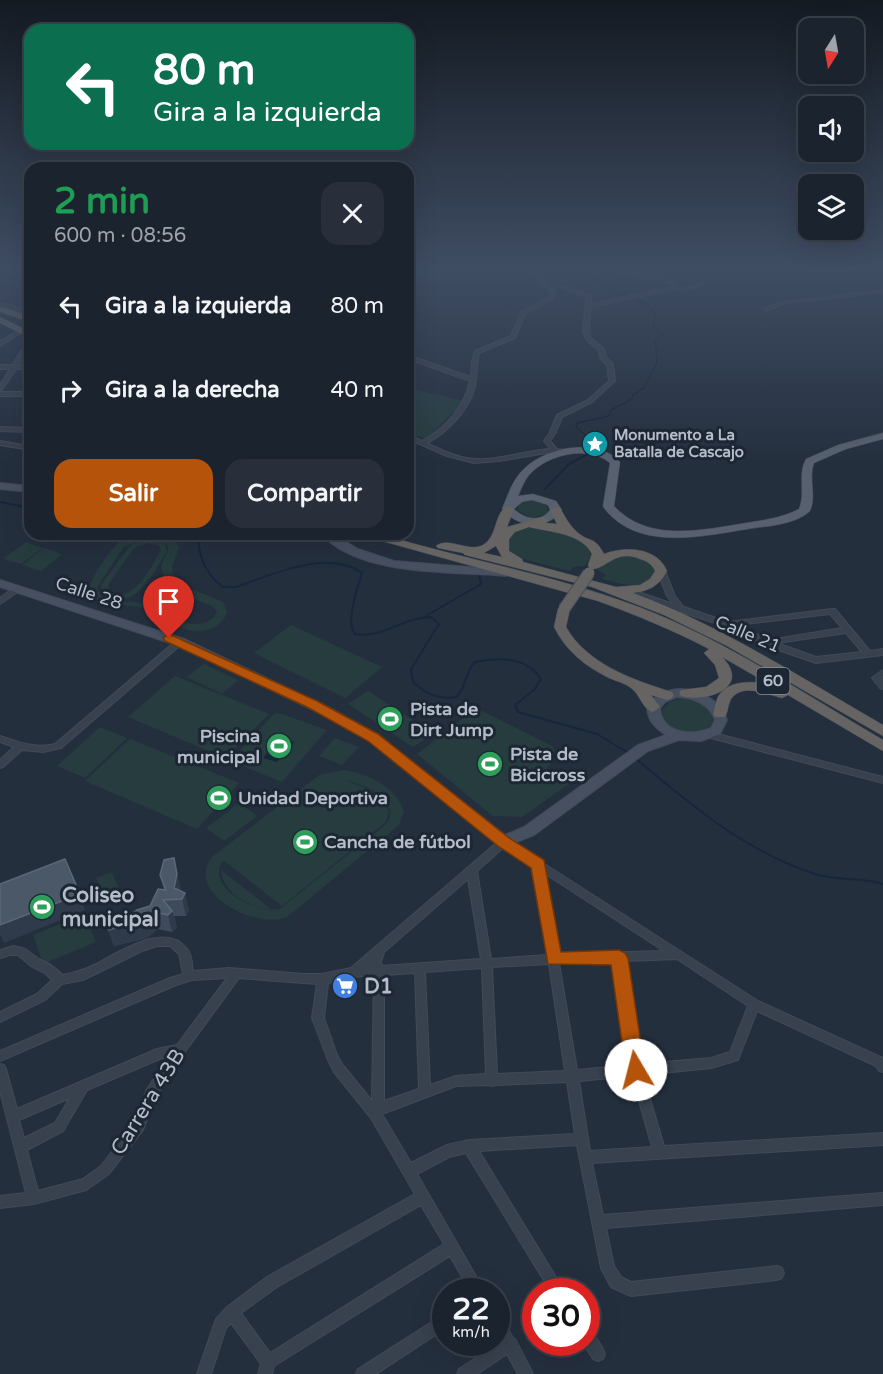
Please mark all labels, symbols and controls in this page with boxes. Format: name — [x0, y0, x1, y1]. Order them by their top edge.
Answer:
north arrow — [798, 18, 864, 84]
map controls — [798, 18, 864, 240]
text: 80 m — [153, 45, 255, 96]
icon: left — [54, 48, 132, 126]
text: Gira a la izquierda — [153, 96, 382, 129]
button: sound — [798, 96, 864, 162]
button: layers — [798, 174, 864, 240]
text: 2 min — [54, 180, 150, 223]
button: close — [321, 182, 384, 245]
text: 600 m · 08:56 — [54, 224, 186, 248]
icon: left — [54, 290, 87, 323]
text: Gira a la izquierda — [105, 293, 291, 319]
text: 80 m — [330, 293, 384, 319]
icon: right — [54, 374, 87, 407]
text: Gira a la derecha — [105, 377, 280, 403]
text: 40 m — [330, 377, 384, 403]
place label: Monumento a La Batalla de Cascajo — [614, 426, 744, 462]
place icon: Monumento a La Batalla de Cascajo — [580, 429, 610, 459]
button: Salir — [54, 459, 213, 528]
button: Compartir — [225, 459, 384, 528]
street label: Calle 28 — [53, 572, 125, 614]
pin — [143, 576, 194, 638]
icon: arrive — [152, 585, 185, 618]
street label: Calle 21 — [712, 610, 784, 658]
road number: 60 — [756, 668, 790, 694]
place label: Pista de Dirt Jump — [410, 698, 494, 741]
sports icon: Pista de Dirt Jump — [375, 704, 405, 734]
place label: Piscina municipal — [177, 725, 260, 768]
sports icon: Piscina municipal — [264, 731, 294, 761]
place label: Pista de Bicicross — [510, 743, 586, 786]
sports icon: Pista de Bicicross — [475, 749, 505, 779]
sports icon: Unidad Deportiva — [204, 783, 234, 813]
place label: Unidad Deportiva — [238, 787, 388, 809]
sports icon: Cancha de fútbol — [290, 827, 320, 857]
place label: Cancha de fútbol — [324, 831, 471, 853]
place label: Coliseo municipal — [62, 883, 159, 932]
sports icon: Coliseo municipal — [27, 892, 57, 922]
supermarket icon: D1 — [330, 971, 360, 1001]
place label: D1 — [364, 974, 393, 999]
position arrow — [604, 1038, 668, 1102]
street label: Carrera 43B — [106, 1044, 190, 1160]
speed limit sign: 30 — [522, 1278, 600, 1356]
text: 22 — [452, 1291, 490, 1328]
text: km/h — [452, 1323, 490, 1341]

